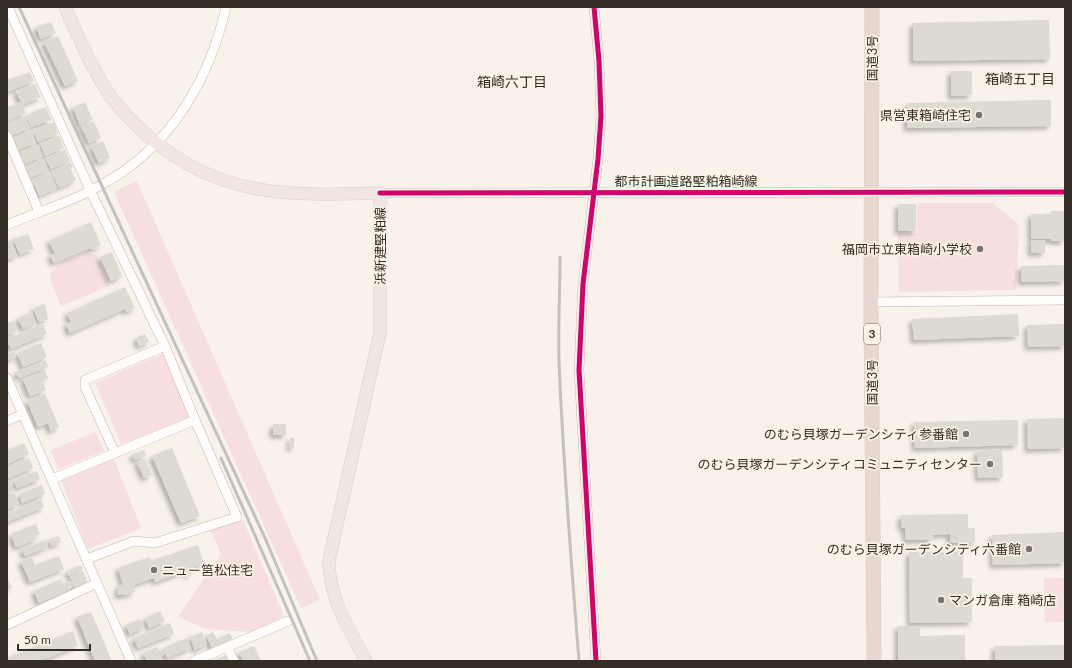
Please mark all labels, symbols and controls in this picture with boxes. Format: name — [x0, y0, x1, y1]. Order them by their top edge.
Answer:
street label: 国道3号 — [864, 35, 880, 81]
district label: 箱崎五丁目 — [985, 70, 1055, 87]
district label: 箱崎六丁目 — [477, 73, 547, 90]
place label: 県営東箱崎住宅 — [880, 107, 971, 123]
marker: 県営東箱崎住宅 — [974, 110, 984, 120]
street label: 都市計画道路堅粕箱崎線 — [614, 173, 758, 189]
street label: 浜新建堅粕線 — [372, 207, 388, 285]
place label: 福岡市立東箱崎小学校 — [842, 241, 972, 257]
marker: 福岡市立東箱崎小学校 — [975, 244, 985, 254]
road number: 3 — [864, 324, 880, 344]
street label: 国道3号 — [864, 359, 880, 405]
place label: のむら貝塚ガーデンシティ参番館 — [764, 426, 958, 442]
marker: のむら貝塚ガーデンシティ参番館 — [961, 429, 971, 439]
place label: のむら貝塚ガーデンシティコミュニティセンター — [698, 456, 982, 472]
marker: のむら貝塚ガーデンシティコミュニティセンター — [985, 459, 995, 469]
place label: のむら貝塚ガーデンシティ六番館 — [827, 541, 1021, 557]
marker: のむら貝塚ガーデンシティ六番館 — [1024, 544, 1034, 554]
place label: ニュー筥松住宅 — [162, 562, 253, 578]
marker: ニュー筥松住宅 — [149, 565, 159, 575]
place label: マンガ倉庫 箱崎店 — [949, 592, 1056, 608]
marker: マンガ倉庫 箱崎店 — [936, 595, 946, 605]
scale bar — [18, 626, 90, 652]
text: 50 m — [24, 632, 51, 647]

